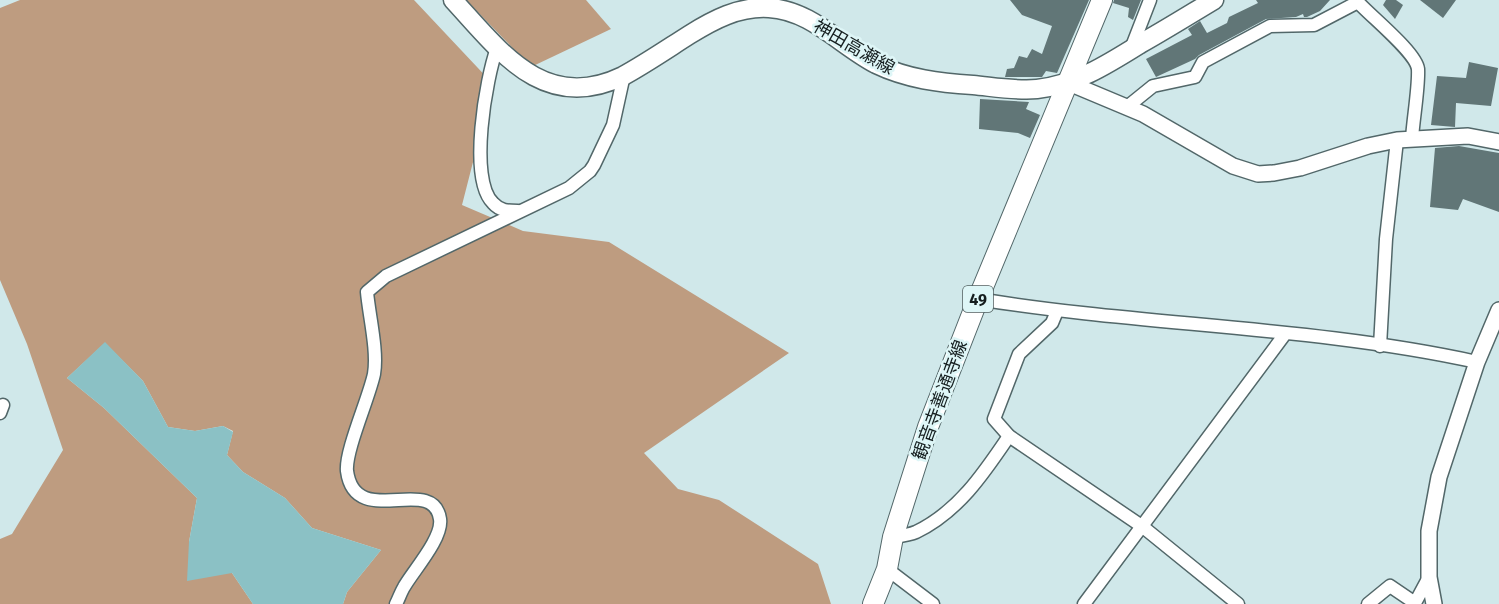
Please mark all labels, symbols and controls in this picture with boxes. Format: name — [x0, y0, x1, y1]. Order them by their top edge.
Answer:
street label: 神田高瀬線 — [810, 15, 898, 79]
road number: 49 — [963, 286, 993, 312]
street label: 観音寺善通寺線 — [908, 337, 972, 463]

